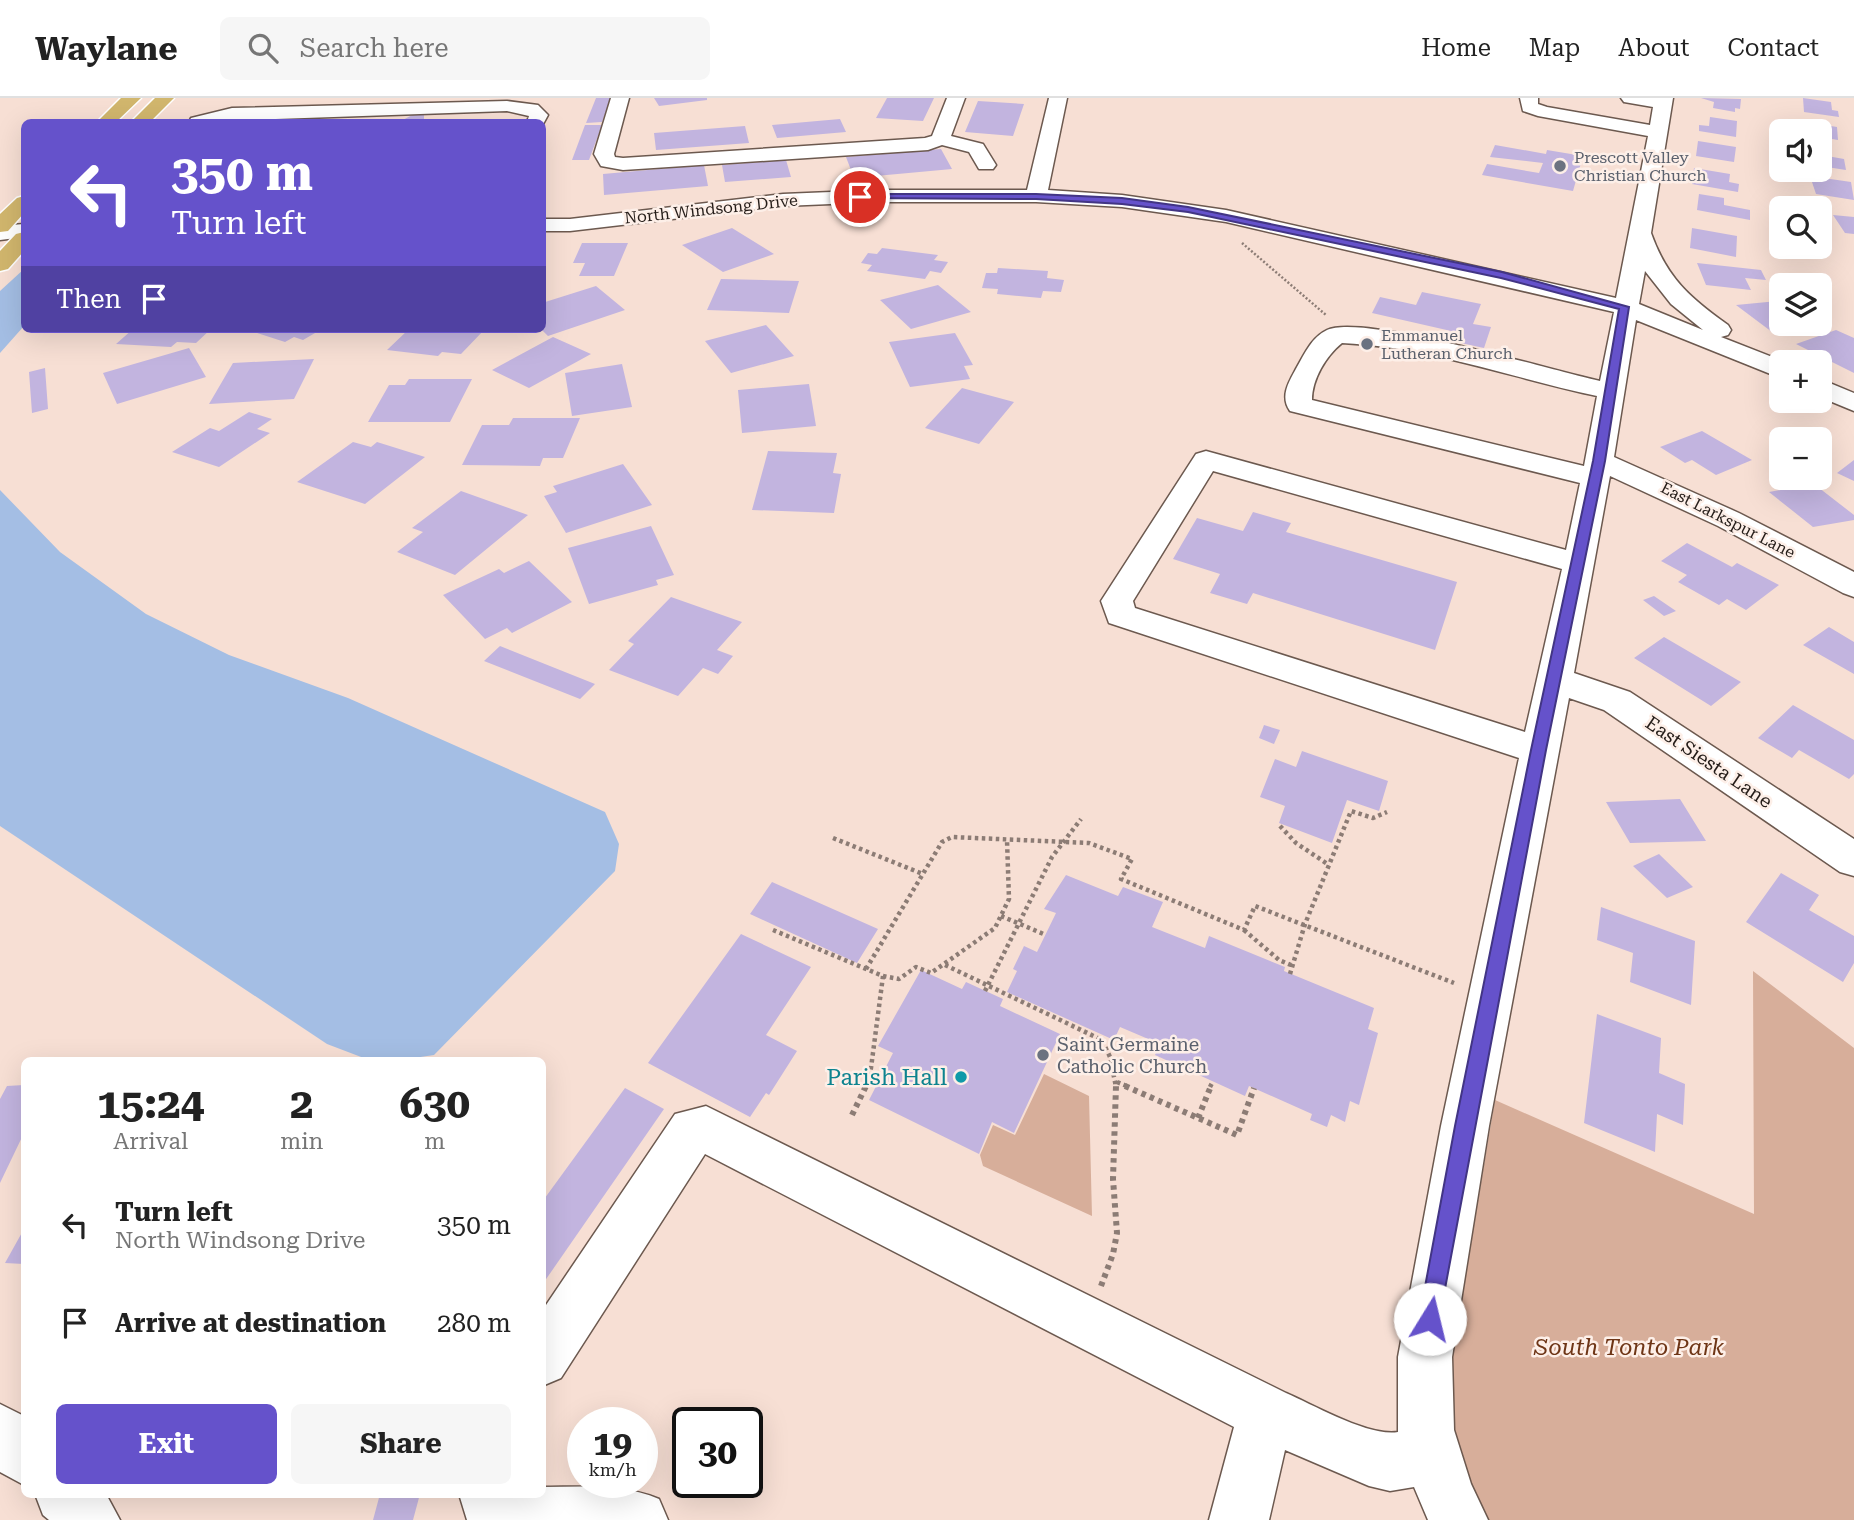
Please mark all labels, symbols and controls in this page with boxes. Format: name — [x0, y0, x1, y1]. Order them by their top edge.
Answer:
search box — [220, 17, 710, 80]
text: Waylane — [35, 29, 178, 68]
icon: search — [244, 29, 282, 67]
text: Search here — [300, 33, 449, 63]
text: Home — [1421, 34, 1491, 62]
text: Map — [1529, 34, 1580, 62]
text: About — [1618, 34, 1689, 62]
text: Contact — [1727, 34, 1819, 62]
map controls — [1769, 119, 1832, 490]
button: sound — [1769, 119, 1832, 182]
text: 350 m — [171, 145, 313, 202]
icon: left — [56, 147, 147, 238]
place label: Prescott Valley Christian Church — [1574, 148, 1707, 185]
marker: Prescott Valley Christian Church — [1552, 158, 1568, 174]
pin — [830, 167, 890, 227]
icon: arrive — [841, 178, 879, 216]
street label: North Windsong Drive — [623, 190, 799, 228]
button: search — [1769, 196, 1832, 259]
text: Turn left — [171, 204, 306, 242]
button: layers — [1769, 273, 1832, 336]
icon: arrive — [135, 280, 173, 318]
text: Then — [56, 284, 121, 314]
place label: Emmanuel Lutheran Church — [1381, 326, 1513, 363]
marker: Emmanuel Lutheran Church — [1359, 336, 1375, 352]
button: + — [1769, 350, 1832, 413]
button: − — [1769, 427, 1832, 490]
street label: East Larkspur Lane — [1658, 478, 1799, 562]
street label: East Siesta Lane — [1641, 711, 1777, 813]
place label: Saint Germaine Catholic Church — [1057, 1033, 1207, 1078]
marker: Saint Germaine Catholic Church — [1035, 1047, 1051, 1063]
place label: Parish Hall — [826, 1064, 947, 1091]
marker: Parish Hall — [953, 1069, 969, 1085]
text: 15:24 — [97, 1079, 204, 1128]
text: 2 — [290, 1079, 314, 1128]
text: 630 — [399, 1079, 470, 1128]
text: Arrival — [113, 1128, 188, 1155]
text: min — [280, 1128, 323, 1155]
text: m — [424, 1128, 445, 1155]
text: Turn left — [115, 1197, 233, 1227]
icon: left — [56, 1206, 94, 1244]
text: 350 m — [437, 1210, 511, 1240]
text: North Windsong Drive — [115, 1227, 365, 1254]
position arrow — [1393, 1282, 1467, 1356]
icon: arrive — [56, 1304, 94, 1342]
text: Arrive at destination — [115, 1308, 386, 1338]
text: 280 m — [437, 1308, 511, 1338]
park label: South Tonto Park — [1533, 1334, 1724, 1361]
button: Exit — [56, 1404, 277, 1484]
button: Share — [291, 1404, 511, 1484]
speed limit sign: 30 — [672, 1407, 763, 1498]
text: 19 — [593, 1423, 632, 1464]
text: km/h — [588, 1459, 637, 1480]

